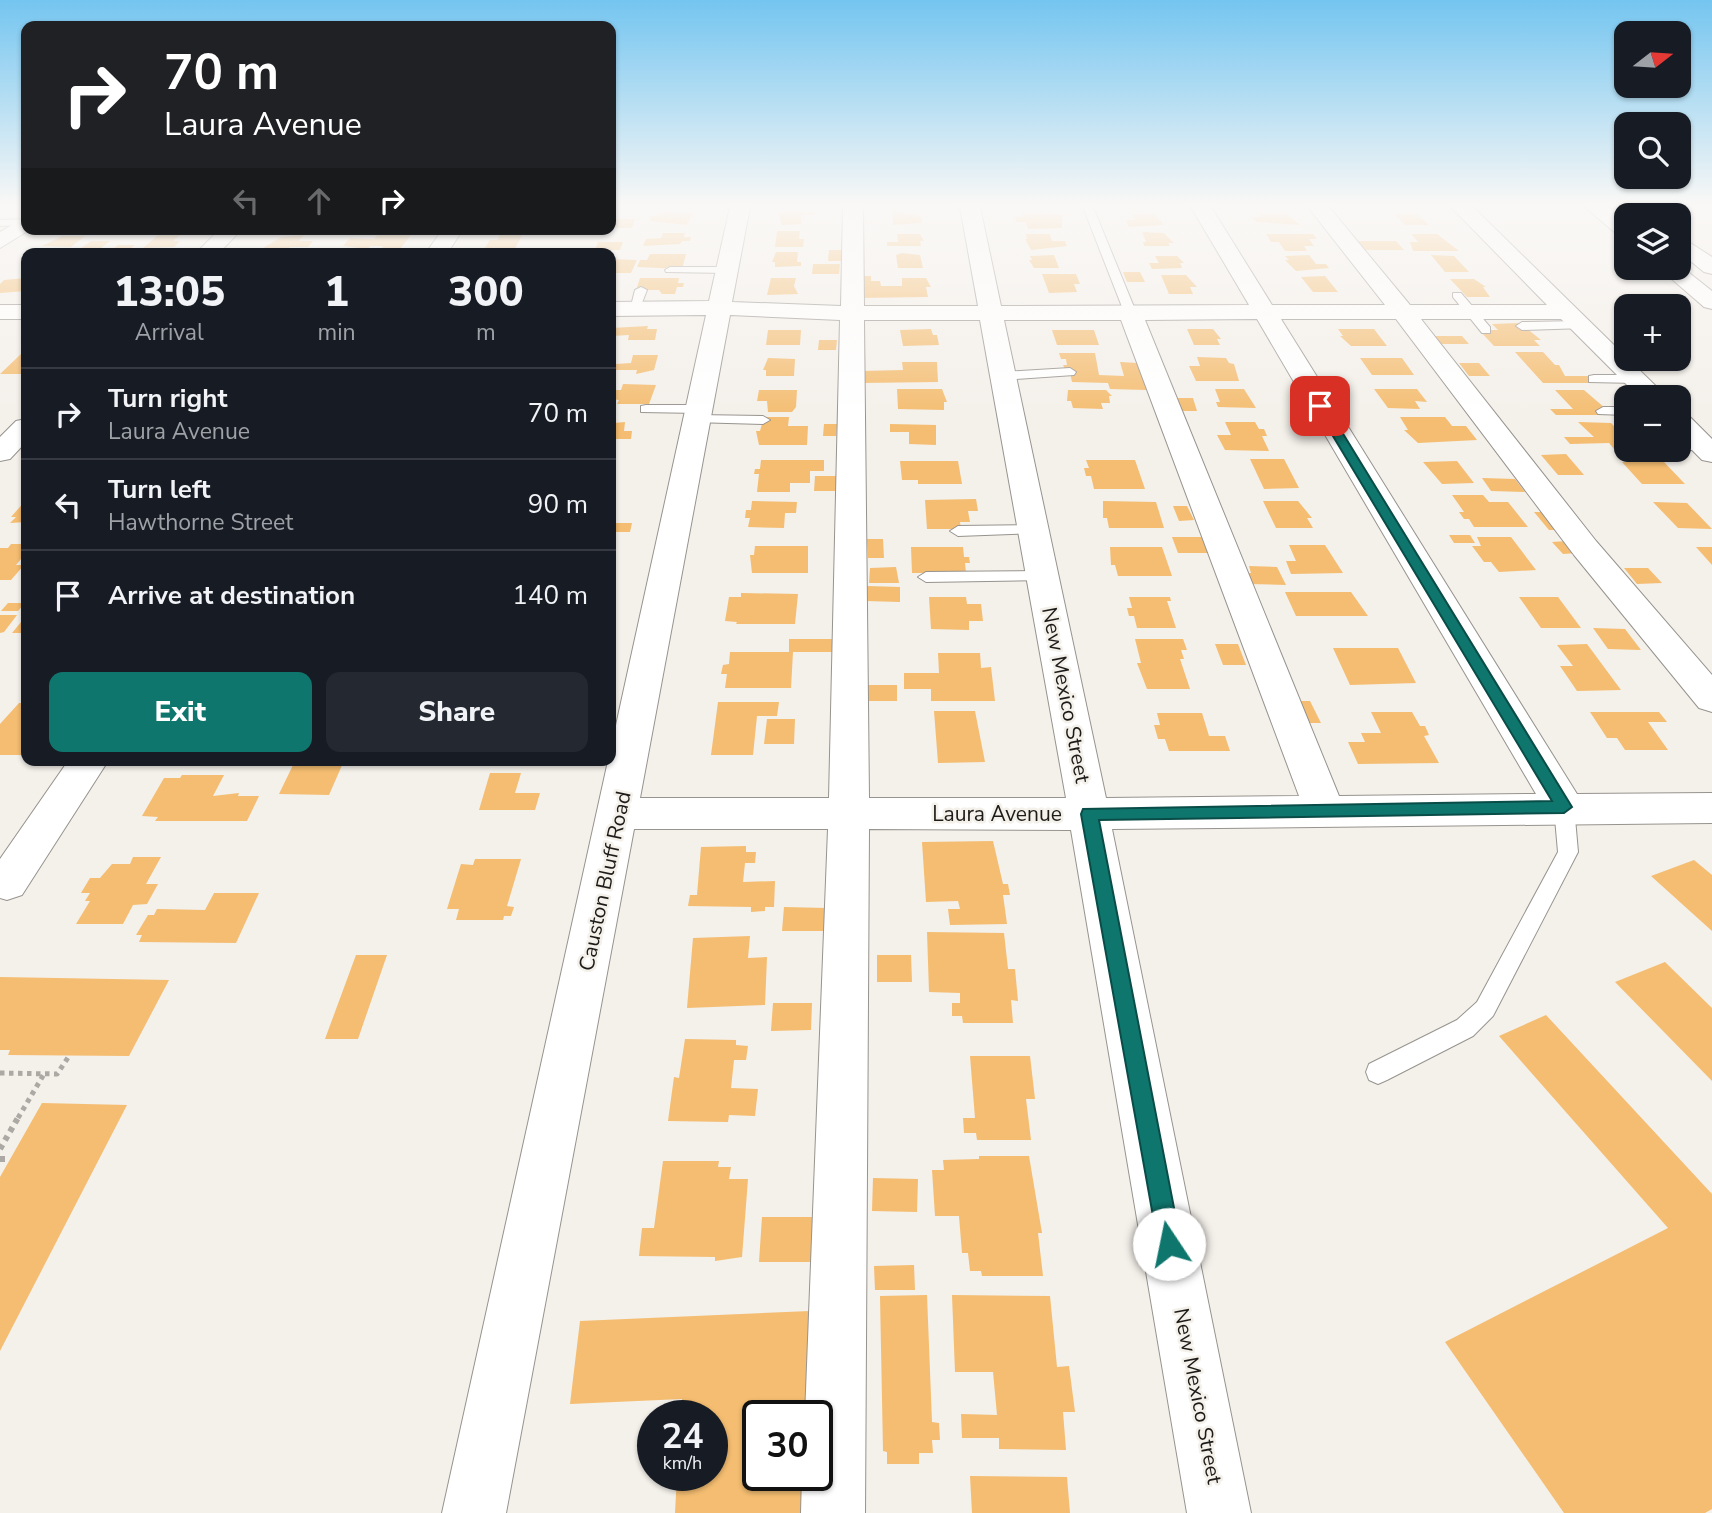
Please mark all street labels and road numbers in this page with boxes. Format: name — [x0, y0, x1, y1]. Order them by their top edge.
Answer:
street label: New Mexico Street — [1035, 605, 1097, 786]
street label: Causton Bluff Road — [572, 789, 638, 973]
street label: Laura Avenue — [932, 800, 1062, 828]
street label: New Mexico Street — [1167, 1306, 1229, 1487]

